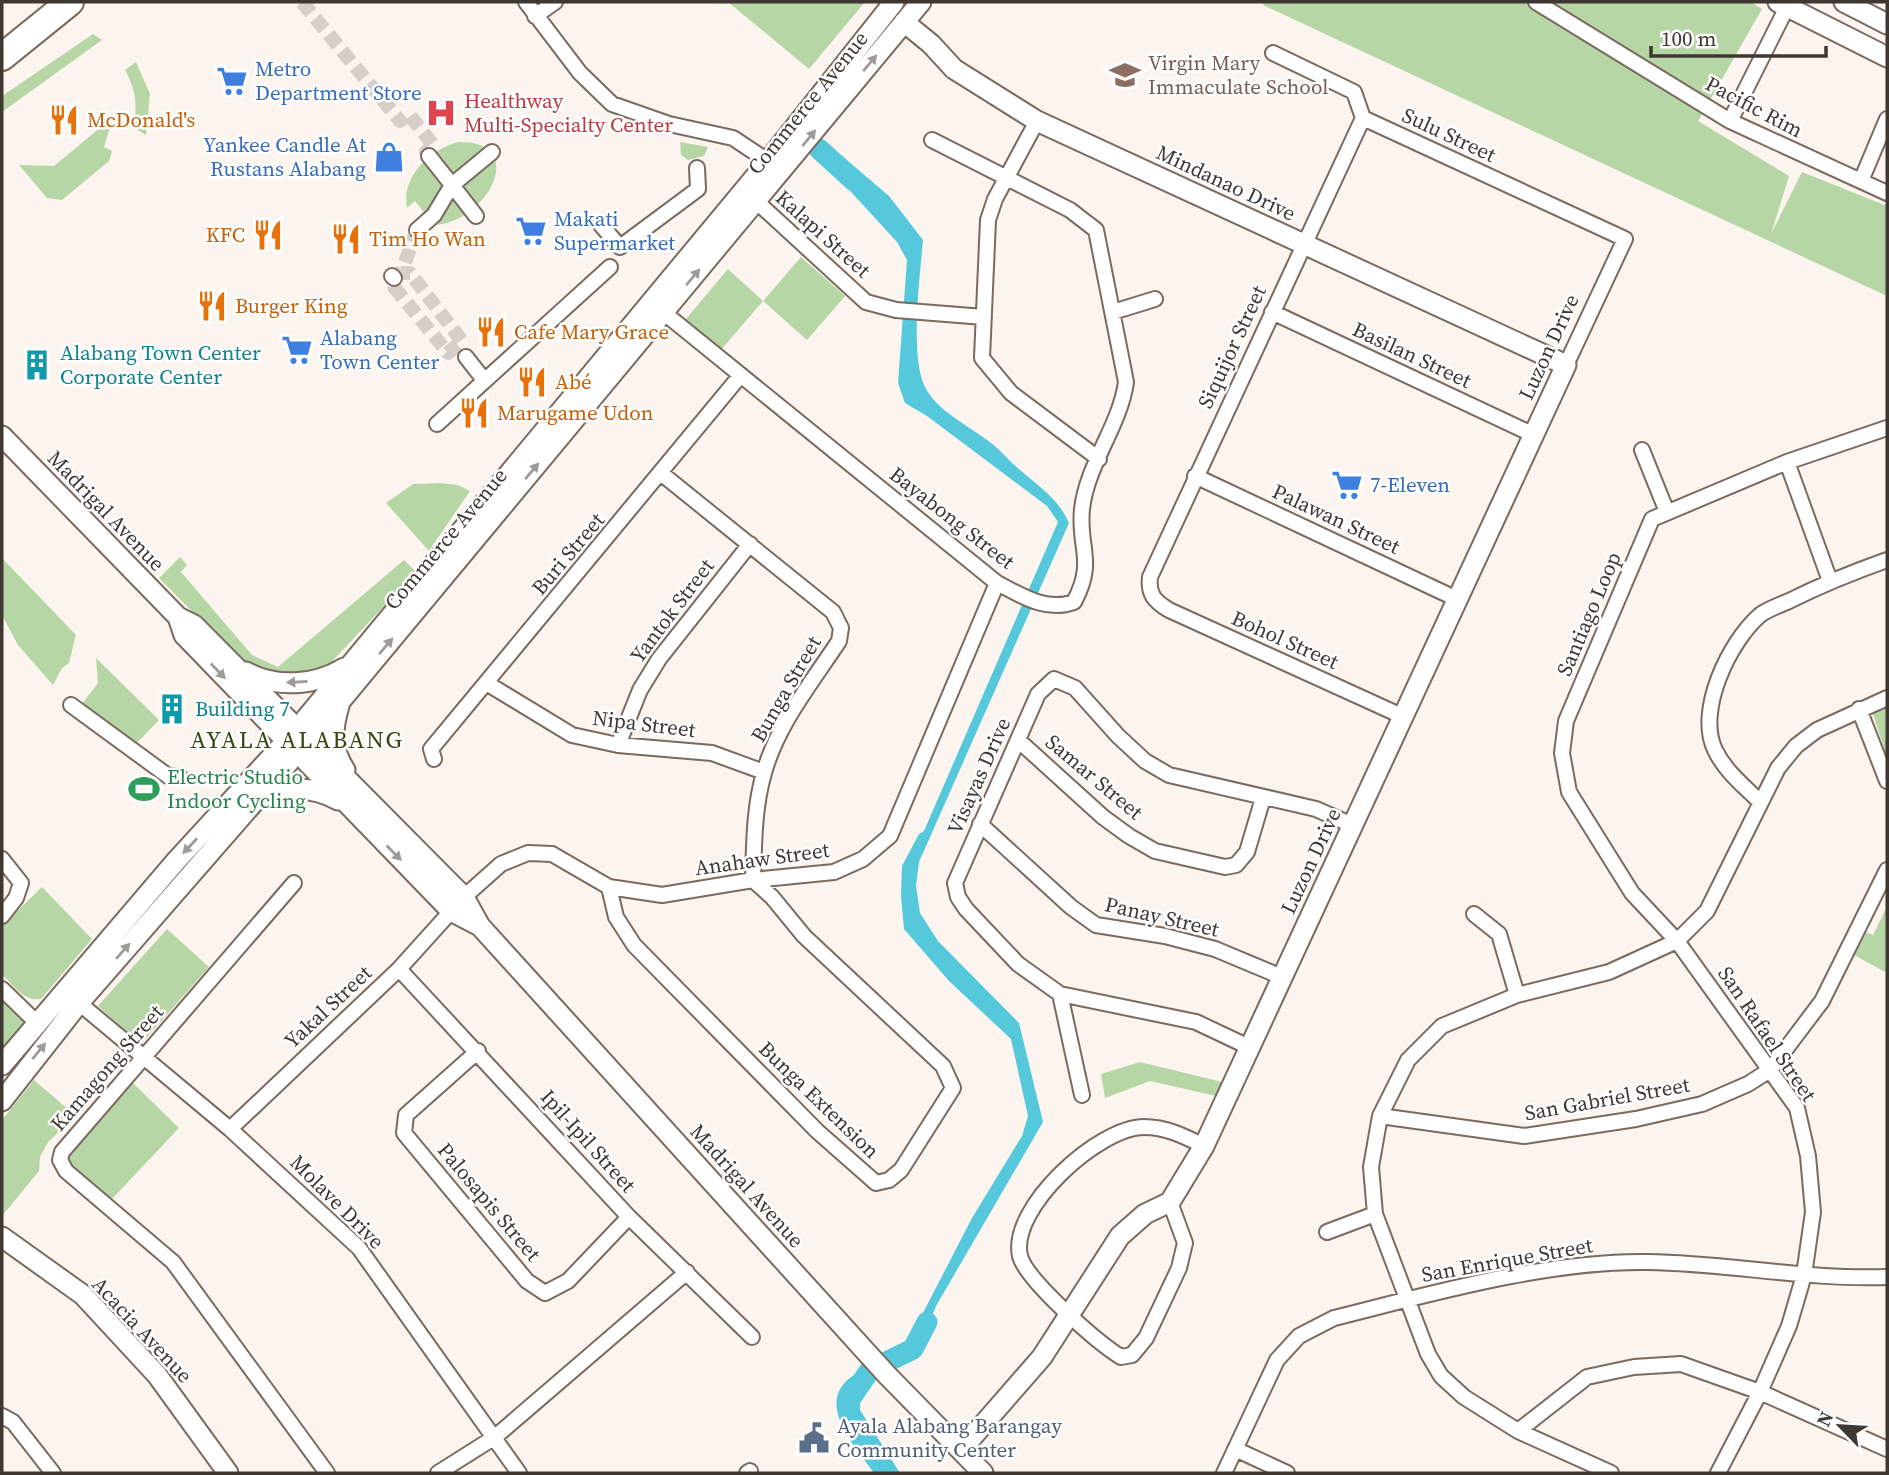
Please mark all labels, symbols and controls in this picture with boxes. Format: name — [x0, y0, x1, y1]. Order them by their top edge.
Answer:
scale bar — [1651, 14, 1826, 58]
text: 100 m — [1661, 24, 1716, 53]
street label: Commerce Avenue — [741, 25, 875, 181]
place label: Virgin Mary Immaculate School — [1148, 48, 1328, 101]
place label: Metro Department Store — [255, 54, 422, 107]
one-way arrow — [862, 55, 877, 72]
school or university icon: Virgin Mary Immaculate School — [1108, 58, 1142, 92]
supermarket icon: Metro Department Store — [215, 64, 249, 98]
street label: Pacific Rim — [1700, 69, 1808, 144]
place label: Healthway Multi-Specialty Center — [464, 86, 673, 139]
hospital icon: Healthway Multi-Specialty Center — [424, 96, 458, 130]
street label: Sulu Street — [1398, 100, 1501, 169]
restaurant icon: McDonald's — [47, 103, 81, 137]
place label: McDonald's — [87, 105, 195, 134]
one-way arrow — [801, 129, 816, 146]
place label: Yankee Candle At Rustans Alabang — [203, 130, 366, 183]
street label: Mindanao Drive — [1152, 138, 1301, 228]
shop icon: Yankee Candle At Rustans Alabang — [372, 140, 406, 174]
street label: Kalapi Street — [770, 183, 877, 284]
place label: Makati Supermarket — [554, 204, 675, 257]
supermarket icon: Makati Supermarket — [514, 214, 548, 248]
restaurant icon: KFC — [251, 218, 285, 252]
place label: KFC — [206, 220, 245, 249]
restaurant icon: Tim Ho Wan — [329, 222, 363, 256]
place label: Tim Ho Wan — [369, 224, 486, 253]
one-way arrow — [685, 269, 700, 286]
street label: Siquijor Street — [1190, 280, 1273, 413]
restaurant icon: Burger King — [195, 289, 229, 323]
street label: Luzon Drive — [1511, 289, 1586, 404]
place label: Burger King — [235, 291, 348, 320]
street label: Basilan Street — [1348, 314, 1476, 395]
restaurant icon: Cafe Mary Grace — [474, 315, 508, 349]
place label: Cafe Mary Grace — [514, 317, 669, 346]
place label: Alabang Town Center — [320, 323, 440, 376]
supermarket icon: Alabang Town Center — [280, 333, 314, 367]
place label: Alabang Town Center Corporate Center — [60, 338, 261, 391]
building icon: Alabang Town Center Corporate Center — [20, 348, 54, 382]
restaurant icon: Abé — [515, 365, 549, 399]
place label: Abé — [555, 367, 592, 396]
restaurant icon: Marugame Udon — [457, 396, 491, 430]
place label: Marugame Udon — [497, 398, 654, 427]
street label: Madrigal Avenue — [41, 444, 171, 577]
street label: Bayabong Street — [884, 460, 1021, 576]
street label: Commerce Avenue — [378, 462, 514, 616]
one-way arrow — [524, 462, 539, 480]
supermarket icon: 7-Eleven — [1330, 468, 1364, 502]
place label: 7-Eleven — [1370, 470, 1450, 499]
street label: Palawan Street — [1268, 476, 1405, 561]
street label: Buri Street — [525, 506, 611, 601]
street label: Santiago Loop — [1549, 547, 1628, 680]
street label: Yantok Street — [623, 552, 720, 669]
street label: Bohol Street — [1227, 603, 1343, 676]
street label: Bunga Street — [743, 630, 828, 747]
one-way arrow — [378, 637, 393, 654]
one-way arrow — [209, 662, 226, 679]
one-way arrow — [285, 677, 307, 688]
building icon: Building 7 — [155, 692, 189, 726]
place label: Building 7 — [195, 694, 290, 723]
street label: Nipa Street — [591, 703, 697, 744]
street label: Visayas Drive — [940, 713, 1017, 839]
district label: AYALA ALABANG — [190, 723, 404, 756]
street label: Samar Street — [1039, 727, 1149, 826]
place label: Electric Studio Indoor Cycling — [167, 762, 306, 815]
sports icon: Electric Studio Indoor Cycling — [127, 772, 161, 806]
street label: Luzon Drive — [1273, 803, 1348, 918]
street label: Anahaw Street — [693, 835, 831, 882]
one-way arrow — [183, 837, 199, 854]
one-way arrow — [385, 845, 402, 862]
street label: Panay Street — [1102, 889, 1222, 944]
one-way arrow — [115, 942, 131, 960]
street label: Yakal Street — [278, 958, 378, 1055]
street label: San Rafael Street — [1711, 960, 1824, 1107]
street label: Kamagong Street — [44, 998, 170, 1137]
street label: Bunga Extension — [753, 1035, 886, 1165]
one-way arrow — [31, 1043, 46, 1060]
street label: San Gabriel Street — [1522, 1070, 1692, 1127]
street label: Ipil-Ipil Street — [534, 1083, 643, 1199]
street label: Madrigal Avenue — [684, 1117, 811, 1254]
street label: Palosapis Street — [431, 1136, 548, 1267]
street label: Molave Drive — [284, 1148, 391, 1255]
street label: San Enrique Street — [1419, 1230, 1595, 1289]
street label: Acacia Avenue — [86, 1270, 199, 1389]
north arrow — [1805, 1391, 1875, 1461]
text: N — [1810, 1407, 1839, 1431]
place label: Ayala Alabang Barangay Community Center — [837, 1411, 1062, 1464]
public building icon: Ayala Alabang Barangay Community Center — [797, 1421, 831, 1455]

